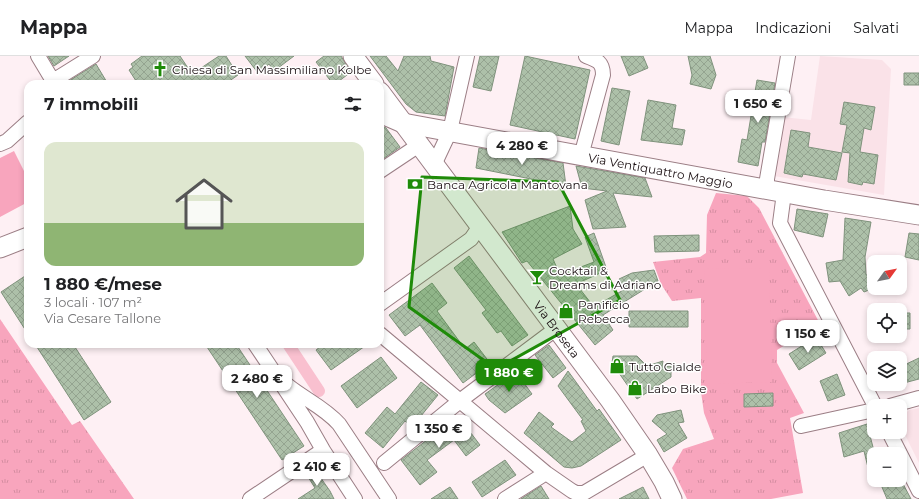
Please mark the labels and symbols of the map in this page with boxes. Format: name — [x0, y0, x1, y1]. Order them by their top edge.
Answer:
church icon: Chiesa di San Massimiliano Kolbe — [151, 60, 169, 78]
place label: Chiesa di San Massimiliano Kolbe — [172, 62, 372, 77]
pin: 1 650 € — [721, 90, 795, 124]
pin: 4 280 € — [485, 132, 559, 166]
street label: Via Ventiquattro Maggio — [587, 150, 734, 191]
bank icon: Banca Agricola Mantovana — [406, 175, 424, 193]
place label: Banca Agricola Mantovana — [427, 177, 588, 192]
north arrow — [867, 255, 907, 295]
place label: Cocktail & Dreams di Adriano — [549, 263, 661, 292]
bar icon: Cocktail & Dreams di Adriano — [528, 268, 546, 286]
place label: Panificio Rebecca — [578, 297, 630, 326]
street label: Via Broseta — [531, 298, 583, 361]
shop icon: Panificio Rebecca — [557, 302, 575, 320]
pin: 1 150 € — [771, 320, 845, 354]
shop icon: Tutto Cialde — [608, 357, 626, 375]
pin: 1 880 € — [472, 359, 546, 393]
place label: Tutto Cialde — [629, 359, 701, 374]
pin: 2 480 € — [220, 365, 294, 399]
shop icon: Labo Bike — [626, 379, 644, 397]
place label: Labo Bike — [647, 381, 706, 396]
pin: 1 350 € — [402, 415, 476, 449]
pin: 2 410 € — [280, 453, 354, 487]

